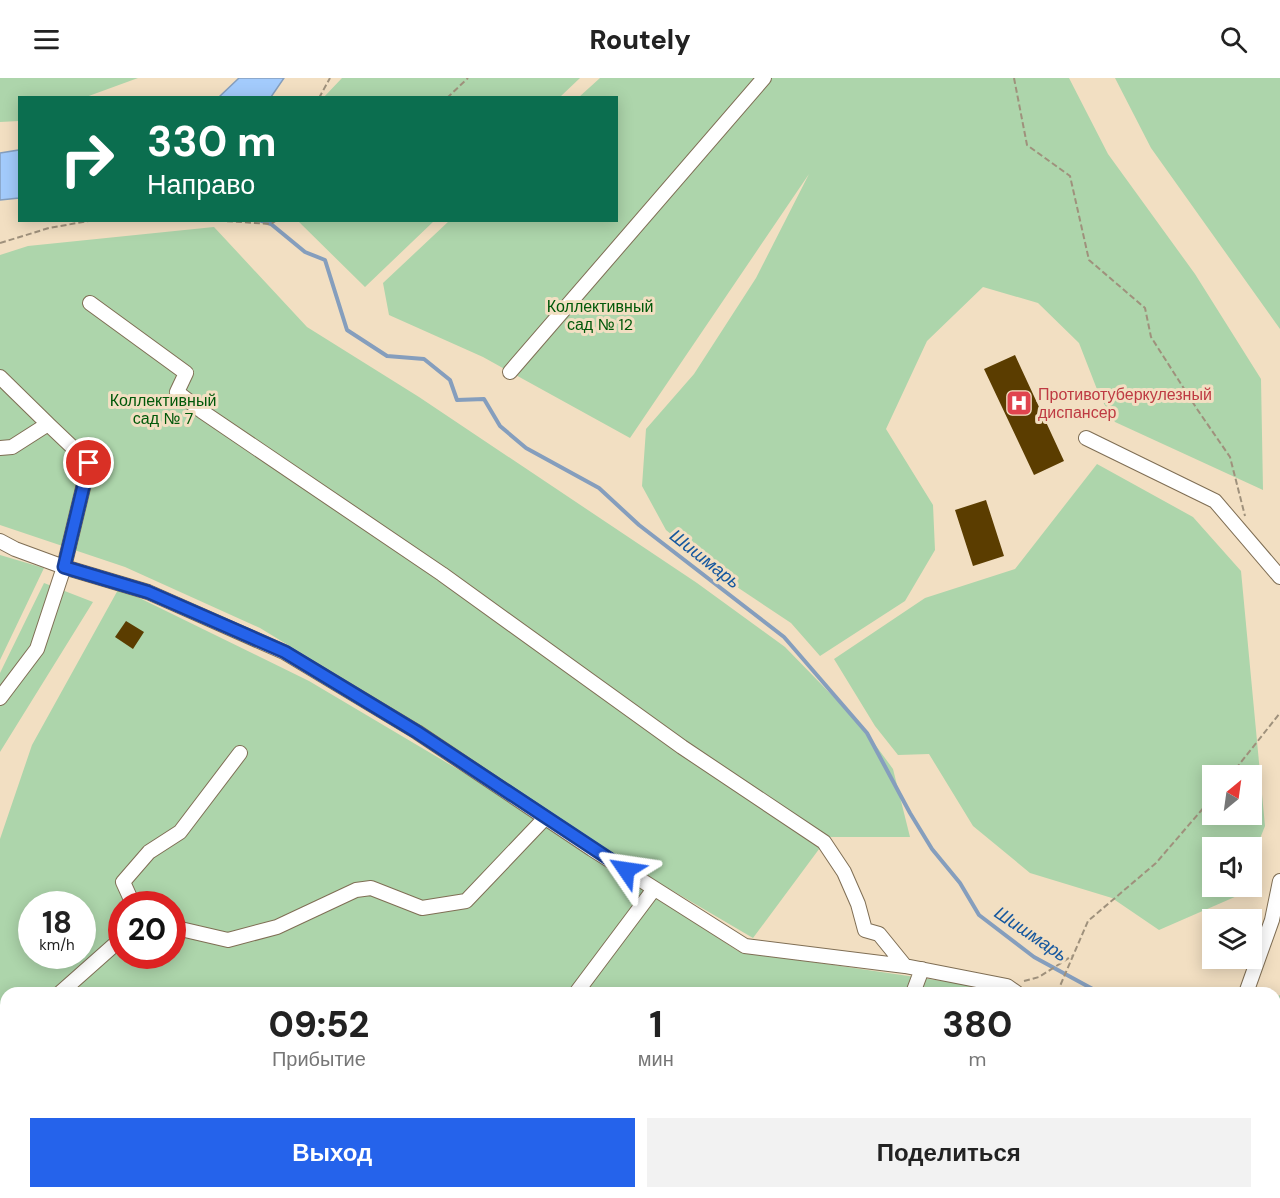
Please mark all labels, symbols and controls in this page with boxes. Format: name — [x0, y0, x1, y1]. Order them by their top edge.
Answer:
text: Routely — [589, 22, 691, 57]
icon: menu — [30, 23, 63, 56]
icon: search — [1217, 23, 1250, 56]
text: 330 m — [147, 114, 277, 169]
icon: right — [48, 120, 126, 198]
text: Направо — [147, 167, 255, 202]
park label: Коллективный сад № 12 — [547, 296, 653, 335]
place label: Противотуберкулезный диспансер — [1038, 384, 1212, 423]
hospital icon: Противотуберкулезный диспансер — [1004, 388, 1034, 418]
park label: Коллективный сад № 7 — [110, 390, 216, 429]
pin — [63, 437, 114, 488]
icon: arrive — [72, 446, 105, 479]
water label: Шишмарь — [665, 524, 745, 594]
north arrow — [1202, 765, 1262, 825]
map controls — [1202, 765, 1262, 969]
button: sound — [1202, 837, 1262, 897]
position arrow — [594, 838, 658, 902]
speed limit sign: 20 — [108, 891, 186, 969]
water label: Шишмарь — [990, 901, 1072, 967]
text: 18 — [42, 903, 72, 942]
button: layers — [1202, 909, 1262, 969]
text: km/h — [39, 935, 75, 955]
text: 09:52 — [269, 1001, 369, 1048]
text: 1 — [649, 1001, 662, 1048]
text: 380 — [942, 1001, 1012, 1048]
text: Прибытие — [272, 1046, 366, 1072]
text: мин — [638, 1046, 674, 1072]
text: m — [968, 1046, 986, 1072]
button: Выход — [30, 1118, 635, 1187]
button: Поделиться — [647, 1118, 1251, 1187]

